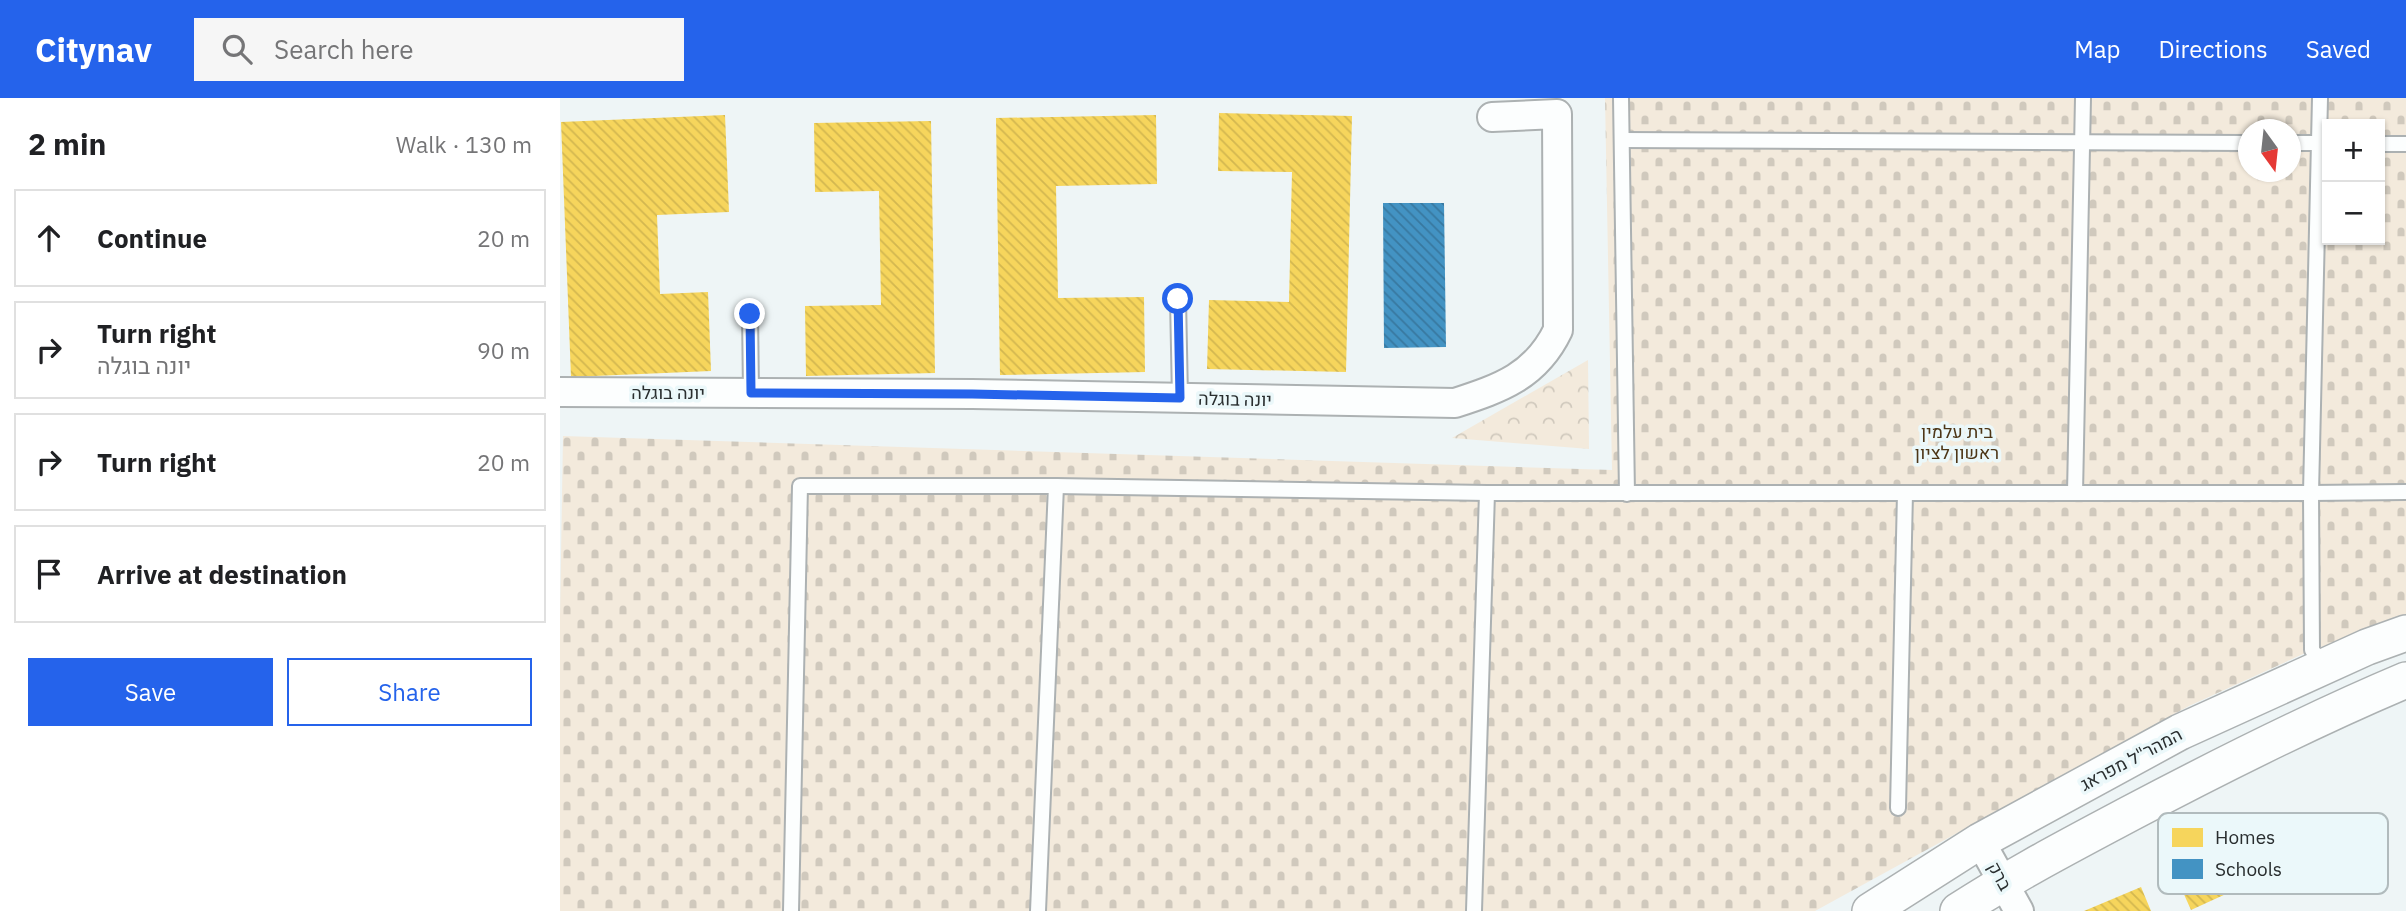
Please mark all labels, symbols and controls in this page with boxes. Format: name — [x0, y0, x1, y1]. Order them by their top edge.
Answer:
search box — [194, 18, 684, 81]
text: Citynav — [35, 28, 152, 71]
icon: search — [218, 30, 256, 68]
text: Search here — [274, 32, 413, 66]
text: Map — [2074, 33, 2120, 65]
text: Directions — [2158, 33, 2268, 65]
text: Saved — [2306, 33, 2371, 65]
north arrow — [2238, 119, 2301, 182]
map controls — [2322, 119, 2385, 245]
button: + — [2322, 119, 2385, 182]
text: 2 min — [28, 124, 106, 163]
text: Walk · 130 m — [396, 129, 532, 159]
button: − — [2322, 182, 2385, 245]
icon: ahead — [30, 219, 68, 257]
text: Continue — [97, 221, 207, 255]
text: 20 m — [477, 223, 530, 253]
route start — [1162, 283, 1193, 314]
route end — [734, 298, 765, 329]
text: Turn right — [97, 316, 216, 350]
icon: right — [30, 331, 68, 369]
text: 90 m — [477, 335, 530, 365]
text: יונה בוגלה — [97, 350, 191, 380]
street label: יונה בוגלה — [631, 381, 705, 404]
street label: יונה בוגלה — [1198, 387, 1272, 411]
park label: בית עלמין ראשון לציון — [1915, 420, 1999, 464]
icon: right — [30, 443, 68, 481]
text: Turn right — [97, 445, 216, 479]
text: 20 m — [477, 447, 530, 477]
icon: arrive — [30, 555, 68, 593]
text: Arrive at destination — [97, 557, 347, 591]
button: Save — [28, 658, 273, 726]
button: Share — [287, 658, 532, 726]
street label: המהר"ל מפראג — [2076, 722, 2186, 796]
legend — [2158, 813, 2388, 894]
text: Homes — [2215, 825, 2275, 849]
text: Schools — [2215, 857, 2282, 881]
street label: ברק — [1983, 858, 2017, 895]

